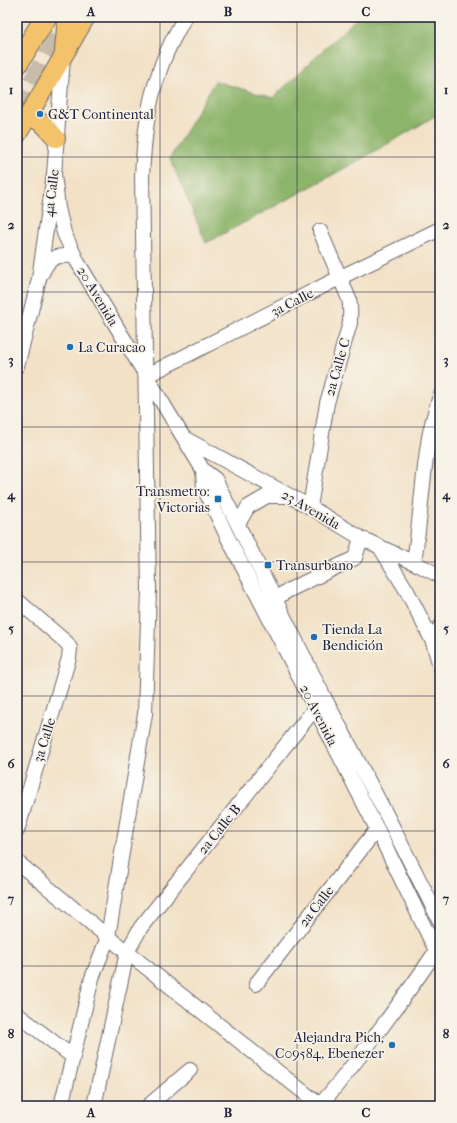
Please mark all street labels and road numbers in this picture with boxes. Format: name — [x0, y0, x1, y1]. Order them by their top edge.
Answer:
street label: 4a Calle — [40, 168, 63, 218]
street label: 20 Avenida — [73, 263, 122, 330]
street label: 3a Calle — [268, 284, 317, 320]
street label: 2a Calle C — [321, 336, 354, 398]
street label: 23 Avenida — [279, 486, 343, 533]
street label: 20 Avenida — [296, 682, 341, 749]
street label: 3a Calle — [30, 716, 59, 764]
street label: 2a Calle B — [194, 801, 245, 858]
street label: 2a Calle — [295, 882, 338, 930]

